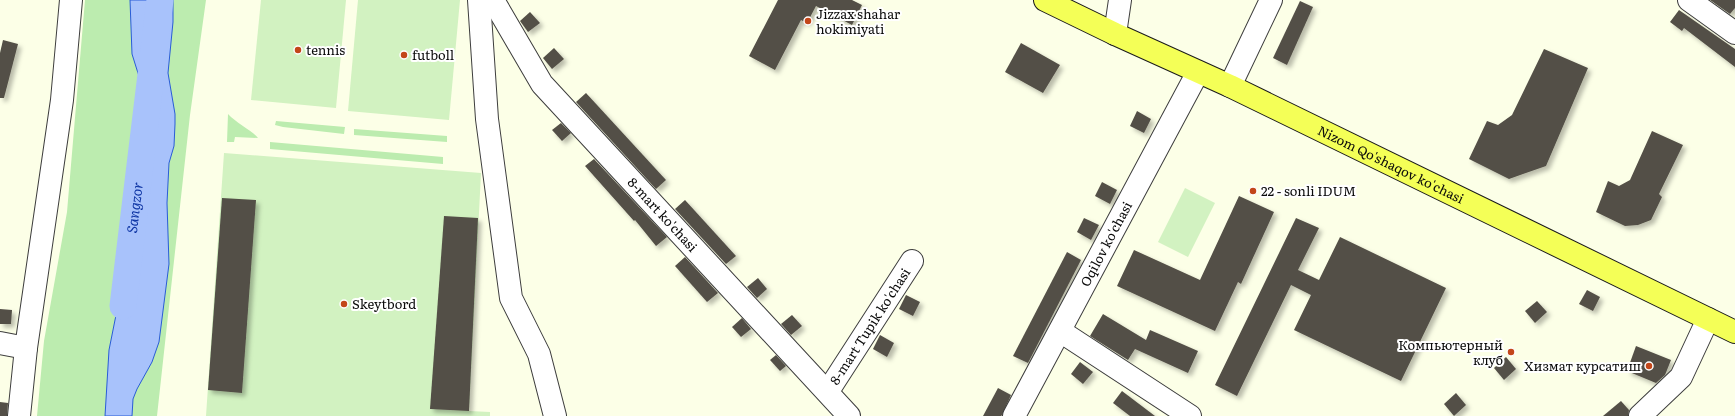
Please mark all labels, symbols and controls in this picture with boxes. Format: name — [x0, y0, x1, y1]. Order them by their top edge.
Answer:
place label: Jizzax shahar hokimiyati — [816, 4, 901, 38]
marker: Jizzax shahar hokimiyati — [803, 16, 813, 26]
place label: tennis — [306, 40, 345, 59]
marker: tennis — [293, 45, 303, 55]
place label: futboll — [412, 45, 455, 64]
marker: futboll — [399, 50, 409, 60]
street label: Nizom Qo'shaqov ko'chasi — [1315, 120, 1468, 208]
street label: 8-mart ko'chasi — [624, 173, 703, 256]
water label: Sangzor — [121, 180, 147, 234]
place label: 22 - sonli IDUM — [1261, 181, 1356, 200]
marker: 22 - sonli IDUM — [1248, 186, 1258, 196]
street label: Oqilov ko'chasi — [1075, 197, 1136, 290]
street label: 8-mart Tupik ko'chasi — [825, 263, 915, 388]
place label: Skeytbord — [352, 294, 416, 313]
marker: Skeytbord — [339, 299, 349, 309]
place label: Компьютерный клуб — [1398, 335, 1503, 369]
marker: Компьютерный клуб — [1506, 347, 1516, 357]
place label: Хизмат курсатиш — [1524, 356, 1641, 375]
marker: Хизмат курсатиш — [1644, 361, 1654, 371]

